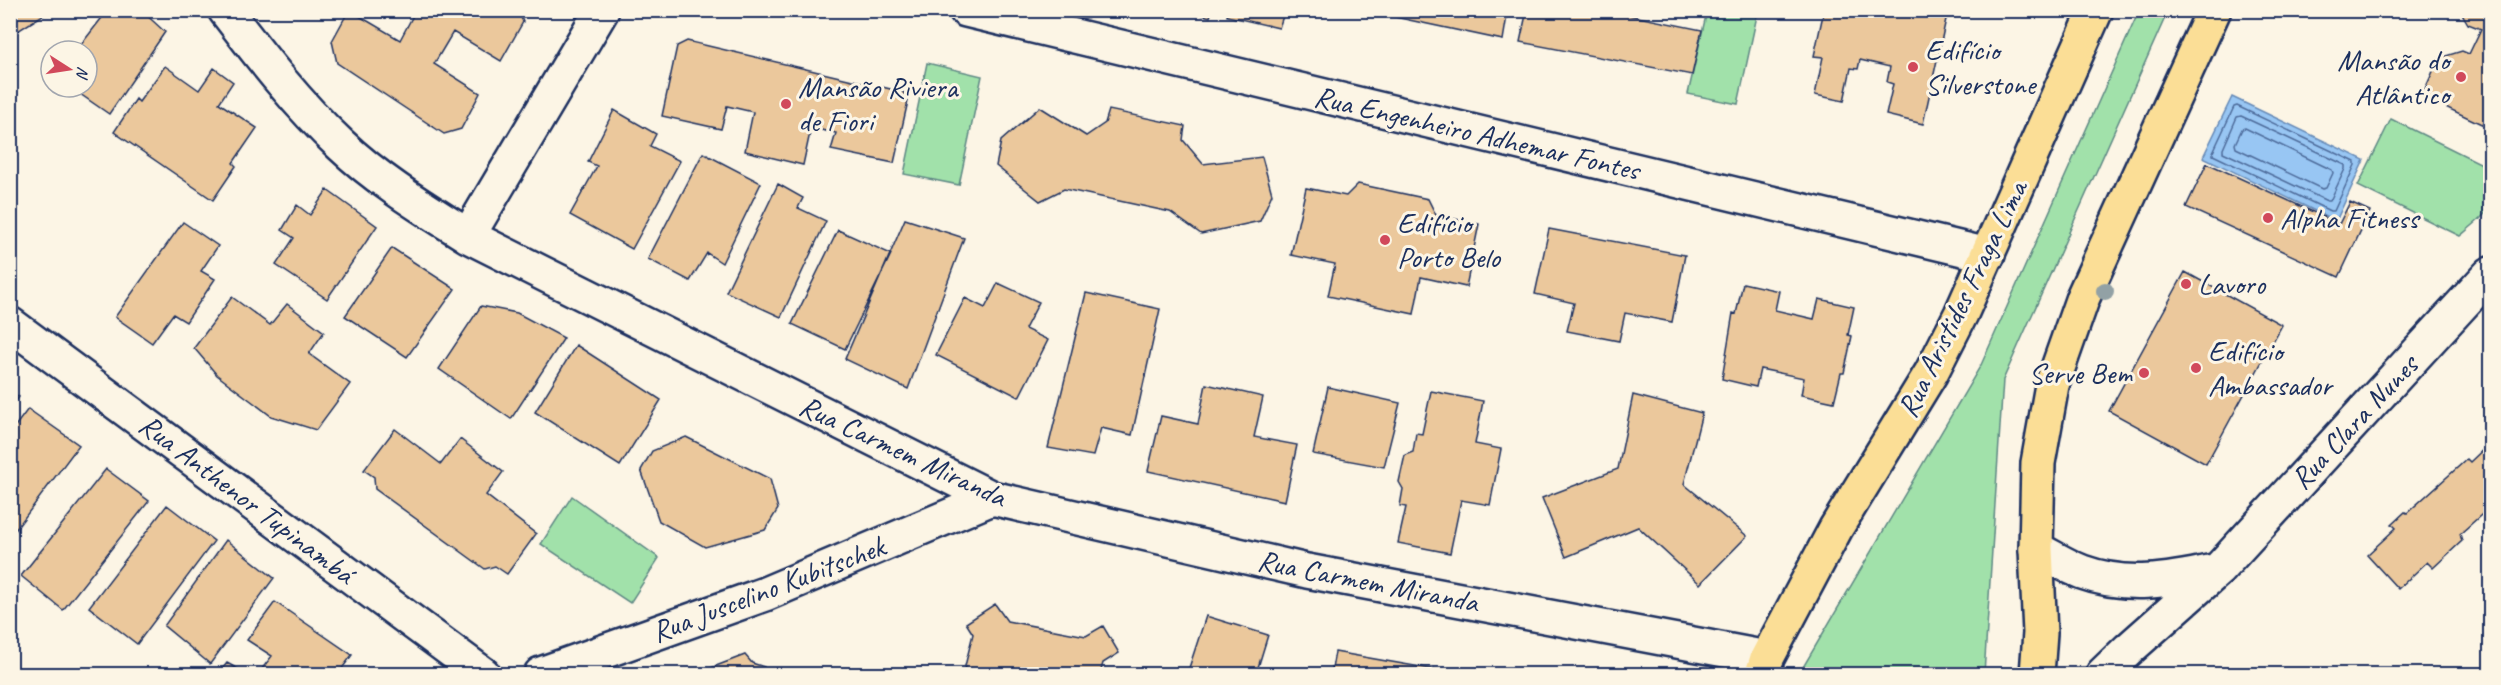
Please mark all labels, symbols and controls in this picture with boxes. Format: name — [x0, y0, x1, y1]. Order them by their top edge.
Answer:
place label: Edifício Silverstone — [1925, 31, 2038, 103]
north arrow — [39, 39, 99, 99]
place label: Mansão do Atlântico — [2337, 41, 2452, 113]
marker: Edifício Silverstone — [1906, 60, 1920, 74]
text: N — [71, 65, 94, 82]
place label: Mansão Riviera de Fiori — [798, 68, 959, 140]
marker: Mansão do Atlântico — [2454, 70, 2468, 84]
street label: Rua Engenheiro Adhemar Fontes — [1311, 77, 1646, 190]
marker: Mansão Riviera de Fiori — [779, 97, 793, 111]
street label: Rua Aristides Fraga Lima — [1888, 172, 2037, 423]
place label: Alpha Fitness — [2280, 199, 2421, 237]
place label: Edifício Porto Belo — [1397, 204, 1501, 276]
marker: Alpha Fitness — [2261, 211, 2275, 225]
marker: Edifício Porto Belo — [1378, 233, 1392, 247]
place label: Lavoro — [2198, 265, 2267, 303]
marker: Lavoro — [2179, 277, 2193, 291]
place label: Edifício Ambassador — [2208, 332, 2334, 404]
street label: Rua Clara Nunes — [2282, 345, 2428, 497]
place label: Serve Bem — [2029, 354, 2133, 392]
marker: Edifício Ambassador — [2189, 361, 2203, 375]
marker: Serve Bem — [2137, 366, 2151, 380]
street label: Rua Carmem Miranda — [793, 386, 1014, 516]
street label: Rua Anthenor Tupinambá — [132, 406, 365, 594]
street label: Rua Juscelino Kubitschek — [646, 526, 892, 651]
street label: Rua Carmem Miranda — [1254, 541, 1483, 621]

